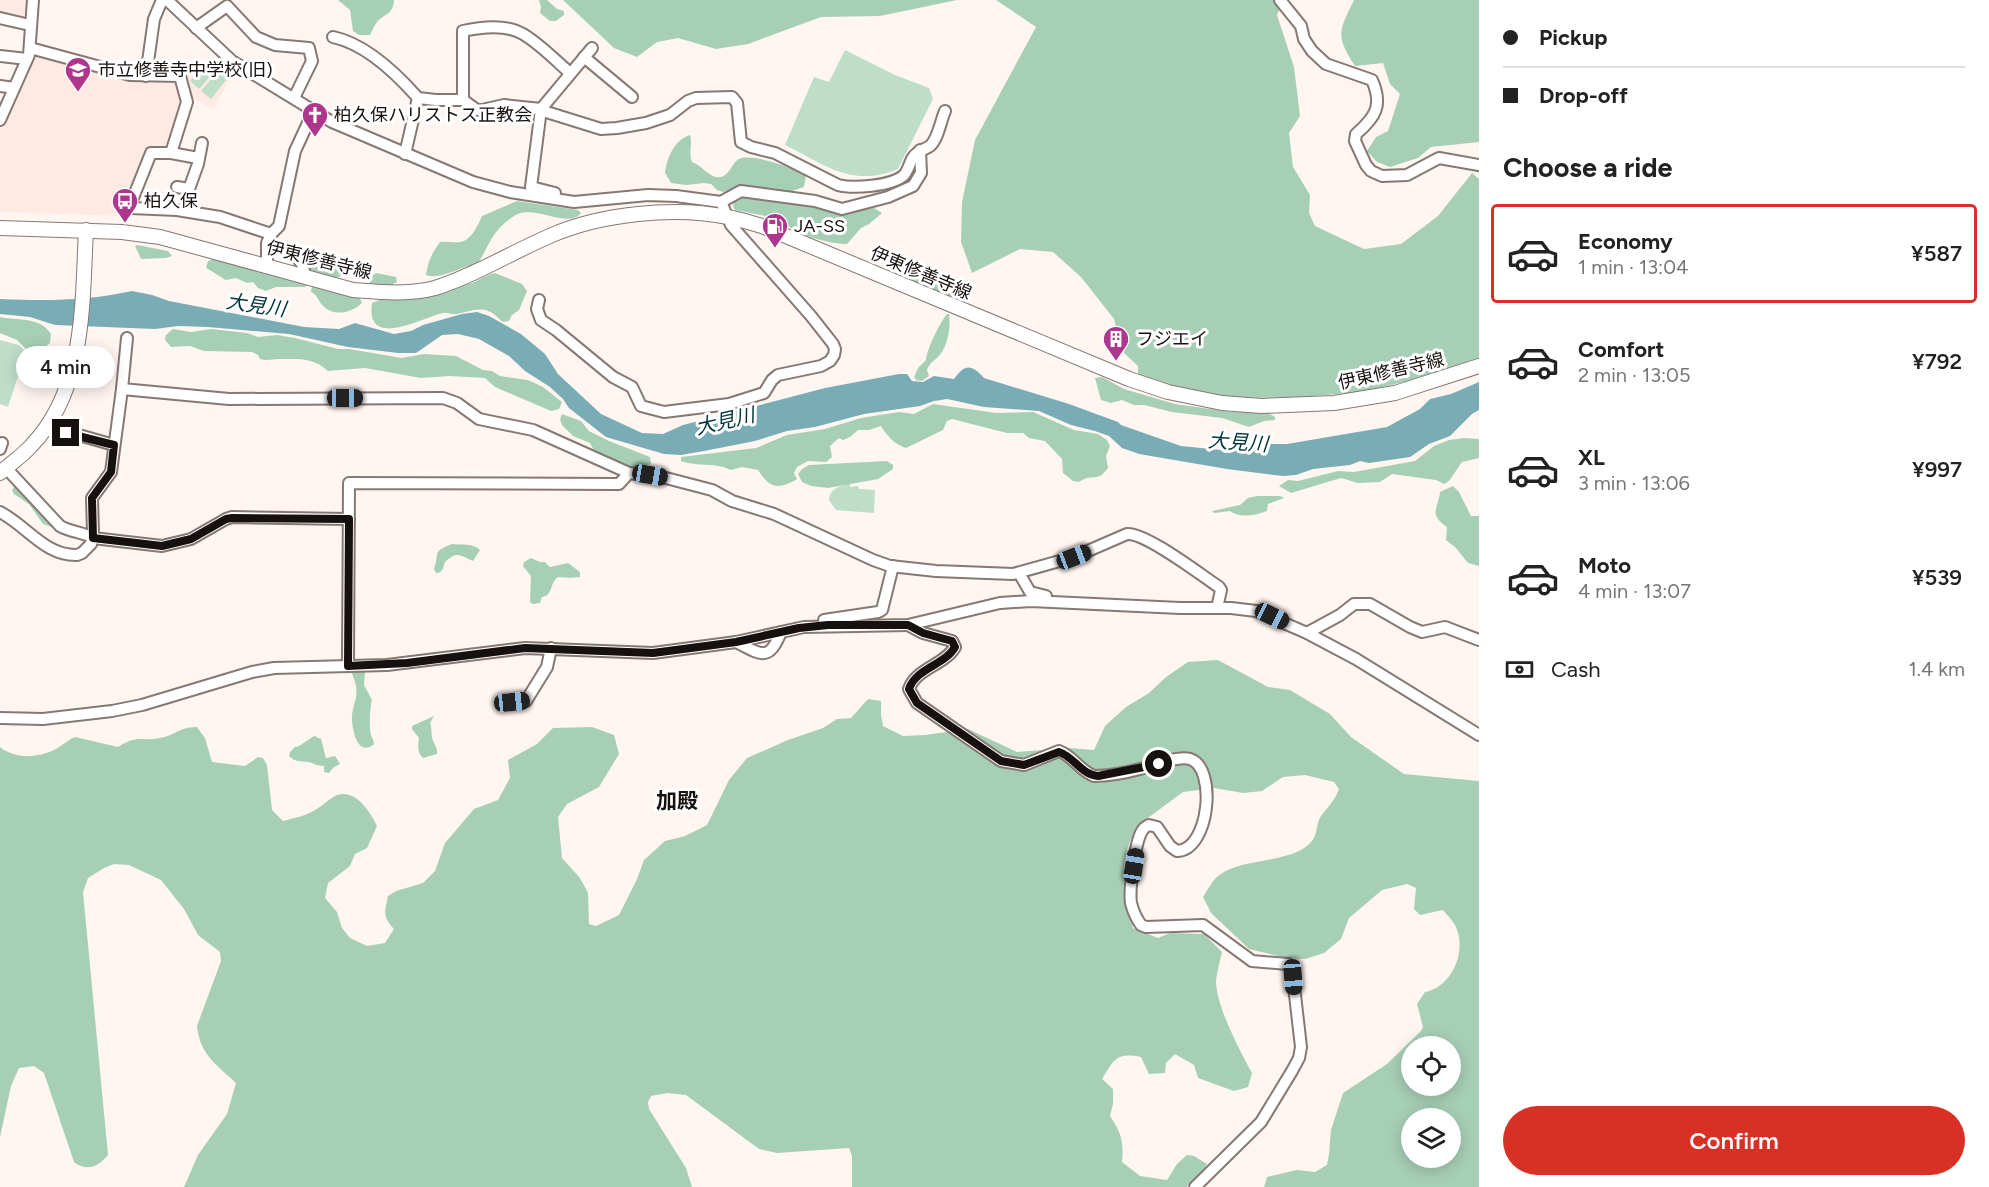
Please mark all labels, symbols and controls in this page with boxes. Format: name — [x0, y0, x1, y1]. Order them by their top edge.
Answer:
text: Pickup — [1539, 24, 1608, 51]
school or university icon: 市立修善寺中学校(旧) — [63, 55, 93, 93]
place label: 市立修善寺中学校(旧) — [98, 59, 273, 81]
text: Drop-off — [1539, 82, 1628, 109]
church icon: 柏久保ハリストス正教会 — [300, 100, 330, 138]
place label: 柏久保ハリストス正教会 — [334, 104, 532, 126]
text: Choose a ride — [1503, 151, 1672, 184]
bus stop icon: 柏久保 — [110, 186, 140, 224]
place label: 柏久保 — [144, 190, 198, 212]
fuel station icon: JA-SS — [760, 211, 790, 249]
place label: JA-SS — [794, 215, 845, 237]
icon: car — [1506, 227, 1560, 281]
text: Economy — [1578, 228, 1673, 255]
street label: 伊東修善寺線 — [264, 236, 374, 284]
text: ¥587 — [1911, 240, 1962, 267]
street label: 伊東修善寺線 — [867, 242, 975, 304]
text: 1 min · 13:04 — [1578, 255, 1688, 279]
water label: 大見川 — [225, 289, 289, 321]
building icon: フジエイ — [1101, 324, 1131, 362]
place label: フジエイ — [1136, 328, 1208, 350]
icon: car — [1506, 335, 1560, 389]
text: Comfort — [1578, 336, 1664, 363]
callout: 4 min — [16, 346, 116, 388]
street label: 伊東修善寺線 — [1336, 348, 1446, 394]
text: ¥792 — [1912, 348, 1962, 375]
text: 4 min — [40, 355, 91, 379]
text: 2 min · 13:05 — [1578, 363, 1690, 387]
car — [327, 389, 363, 407]
water label: 大見川 — [693, 402, 759, 439]
route end — [52, 419, 79, 446]
water label: 大見川 — [1207, 428, 1271, 456]
icon: car — [1506, 443, 1560, 497]
text: XL — [1578, 444, 1605, 471]
text: ¥997 — [1912, 456, 1962, 483]
car — [631, 463, 669, 487]
text: 3 min · 13:06 — [1578, 471, 1690, 495]
car — [1054, 542, 1094, 572]
icon: car — [1506, 551, 1560, 605]
text: Moto — [1578, 552, 1631, 579]
text: ¥539 — [1912, 564, 1962, 591]
text: 4 min · 13:07 — [1578, 579, 1691, 603]
car — [1252, 600, 1292, 632]
icon: cash — [1503, 653, 1536, 686]
text: Cash — [1551, 656, 1601, 683]
text: 1.4 km — [1909, 657, 1965, 681]
car — [493, 691, 531, 713]
route start — [1145, 750, 1172, 777]
district label: 加殿 — [656, 788, 698, 813]
car — [1122, 847, 1146, 885]
car — [1283, 958, 1303, 996]
map controls — [1401, 1036, 1461, 1168]
button: locate — [1401, 1036, 1461, 1096]
button: Confirm — [1503, 1106, 1965, 1175]
button: layers — [1401, 1108, 1461, 1168]

